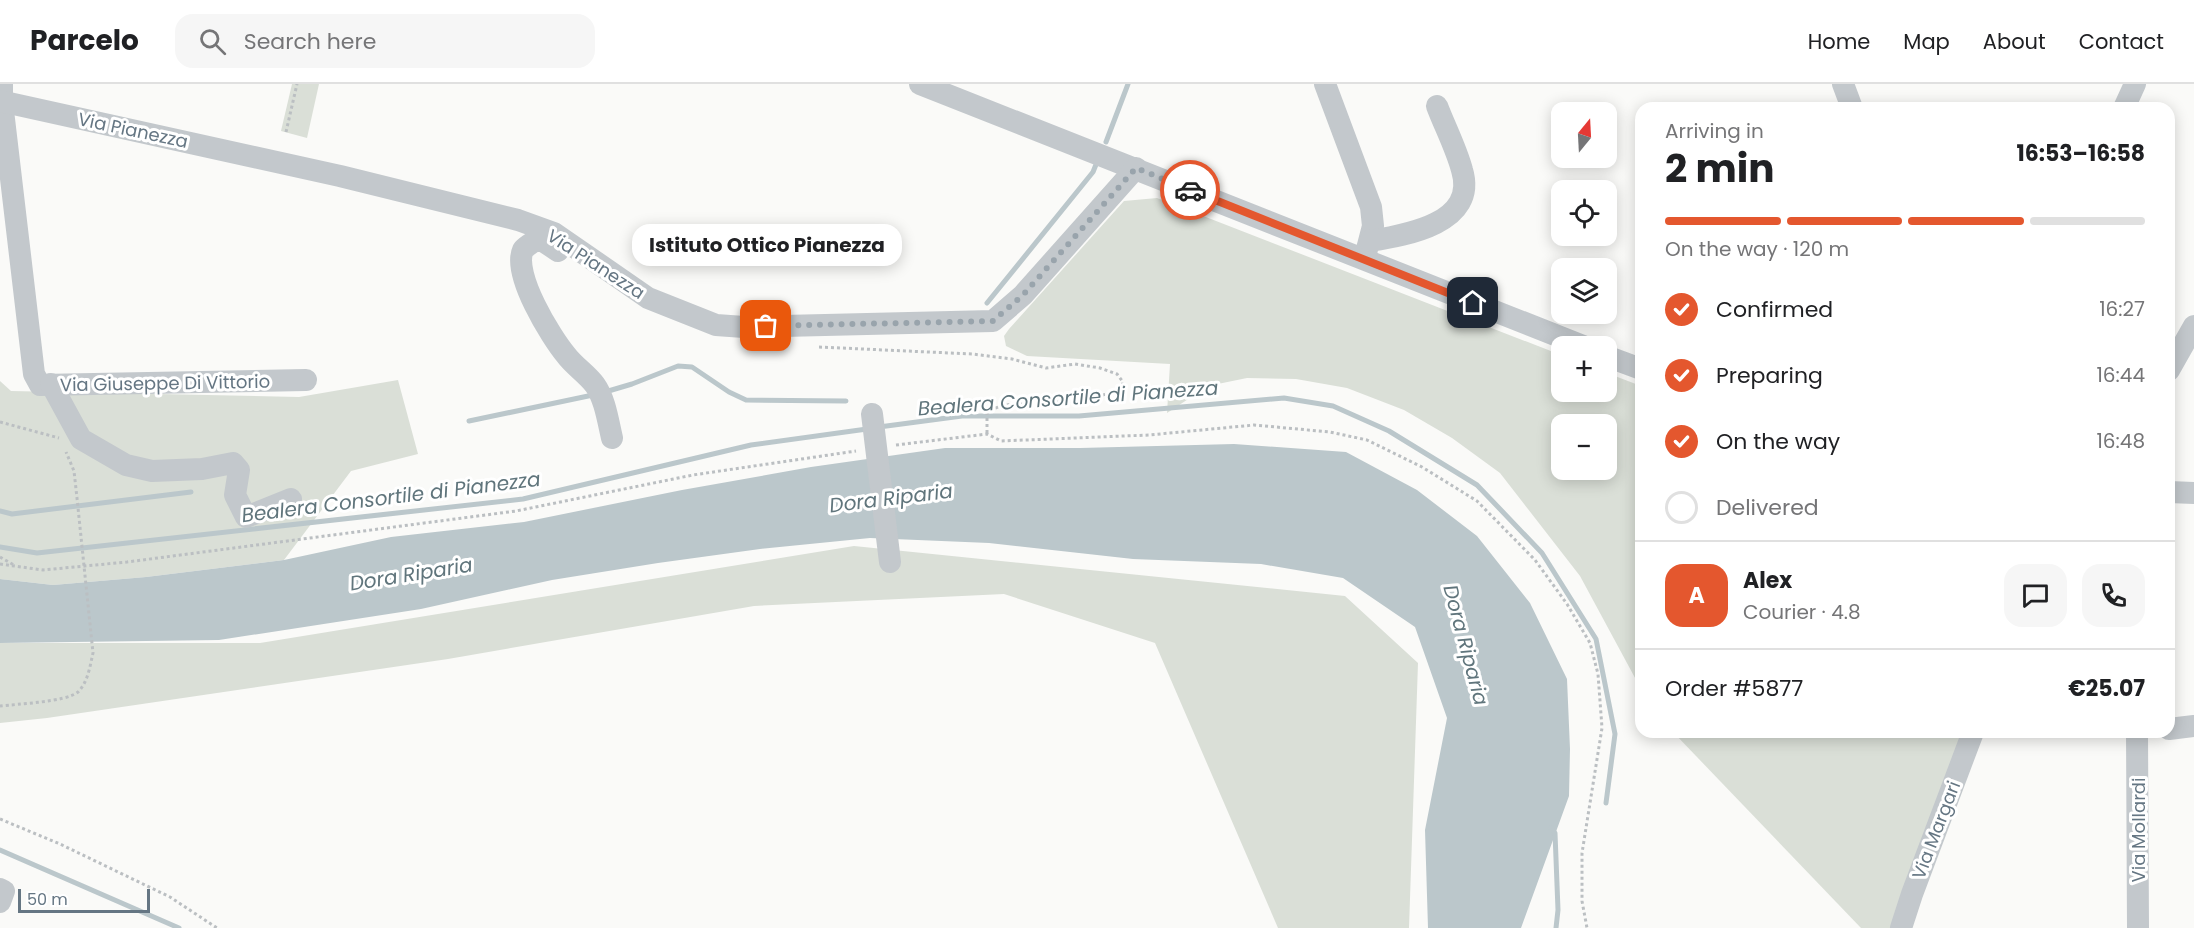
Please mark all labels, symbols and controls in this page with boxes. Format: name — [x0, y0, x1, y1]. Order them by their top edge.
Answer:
search box — [175, 14, 595, 68]
text: Parcelo — [30, 21, 139, 60]
icon: search — [196, 25, 229, 58]
text: Search here — [244, 26, 376, 57]
text: Home — [1808, 27, 1870, 56]
text: Map — [1903, 27, 1950, 56]
text: About — [1983, 27, 2046, 56]
text: Contact — [2079, 27, 2164, 56]
north arrow — [1551, 102, 1617, 168]
map controls — [1551, 102, 1617, 480]
street label: Via Pianezza — [76, 106, 190, 154]
text: Arriving in — [1665, 117, 1764, 145]
text: 16:53–16:58 — [2016, 138, 2145, 169]
text: 2 min — [1665, 141, 1775, 196]
courier — [1160, 160, 1220, 220]
icon: car — [1174, 174, 1207, 207]
button: locate — [1551, 180, 1617, 246]
street label: Via Pianezza — [542, 223, 650, 305]
callout: Istituto Ottico Pianezza — [631, 224, 901, 266]
text: Istituto Ottico Pianezza — [649, 231, 885, 259]
text: On the way · 120 m — [1665, 235, 1849, 263]
button: layers — [1551, 258, 1617, 324]
pin — [1447, 277, 1498, 328]
icon: home — [1456, 286, 1489, 319]
icon: check — [1665, 293, 1698, 326]
text: Confirmed — [1716, 294, 1833, 325]
text: 16:27 — [2099, 295, 2145, 323]
pin — [740, 300, 791, 351]
icon: bag — [749, 309, 782, 342]
button: + — [1551, 336, 1617, 402]
icon: check — [1665, 359, 1698, 392]
text: Preparing — [1716, 360, 1823, 391]
text: 16:44 — [2096, 361, 2145, 389]
street label: Via Giuseppe Di Vittorio — [60, 369, 270, 397]
water label: Bealera Consortile di Pianezza — [917, 374, 1219, 422]
button: − — [1551, 414, 1617, 480]
icon: check — [1665, 425, 1698, 458]
text: On the way — [1716, 426, 1840, 457]
text: 16:48 — [2096, 427, 2145, 455]
water label: Bealera Consortile di Pianezza — [240, 465, 542, 529]
water label: Dora Riparia — [828, 477, 954, 519]
text: Delivered — [1716, 492, 1819, 523]
water label: Dora Riparia — [348, 550, 474, 598]
button: chat — [2004, 564, 2067, 627]
button: phone — [2082, 564, 2145, 627]
text: Alex — [1743, 565, 1792, 596]
text: A — [1688, 580, 1705, 611]
water label: Dora Riparia — [1436, 582, 1496, 708]
text: Courier · 4.8 — [1743, 598, 1861, 626]
text: Order #5877 — [1665, 673, 1803, 704]
text: €25.07 — [2068, 673, 2145, 704]
street label: Via Margari — [1906, 777, 1966, 883]
street label: Via Mollardi — [2126, 778, 2151, 882]
scale bar — [18, 886, 150, 914]
text: 50 m — [27, 888, 68, 911]

